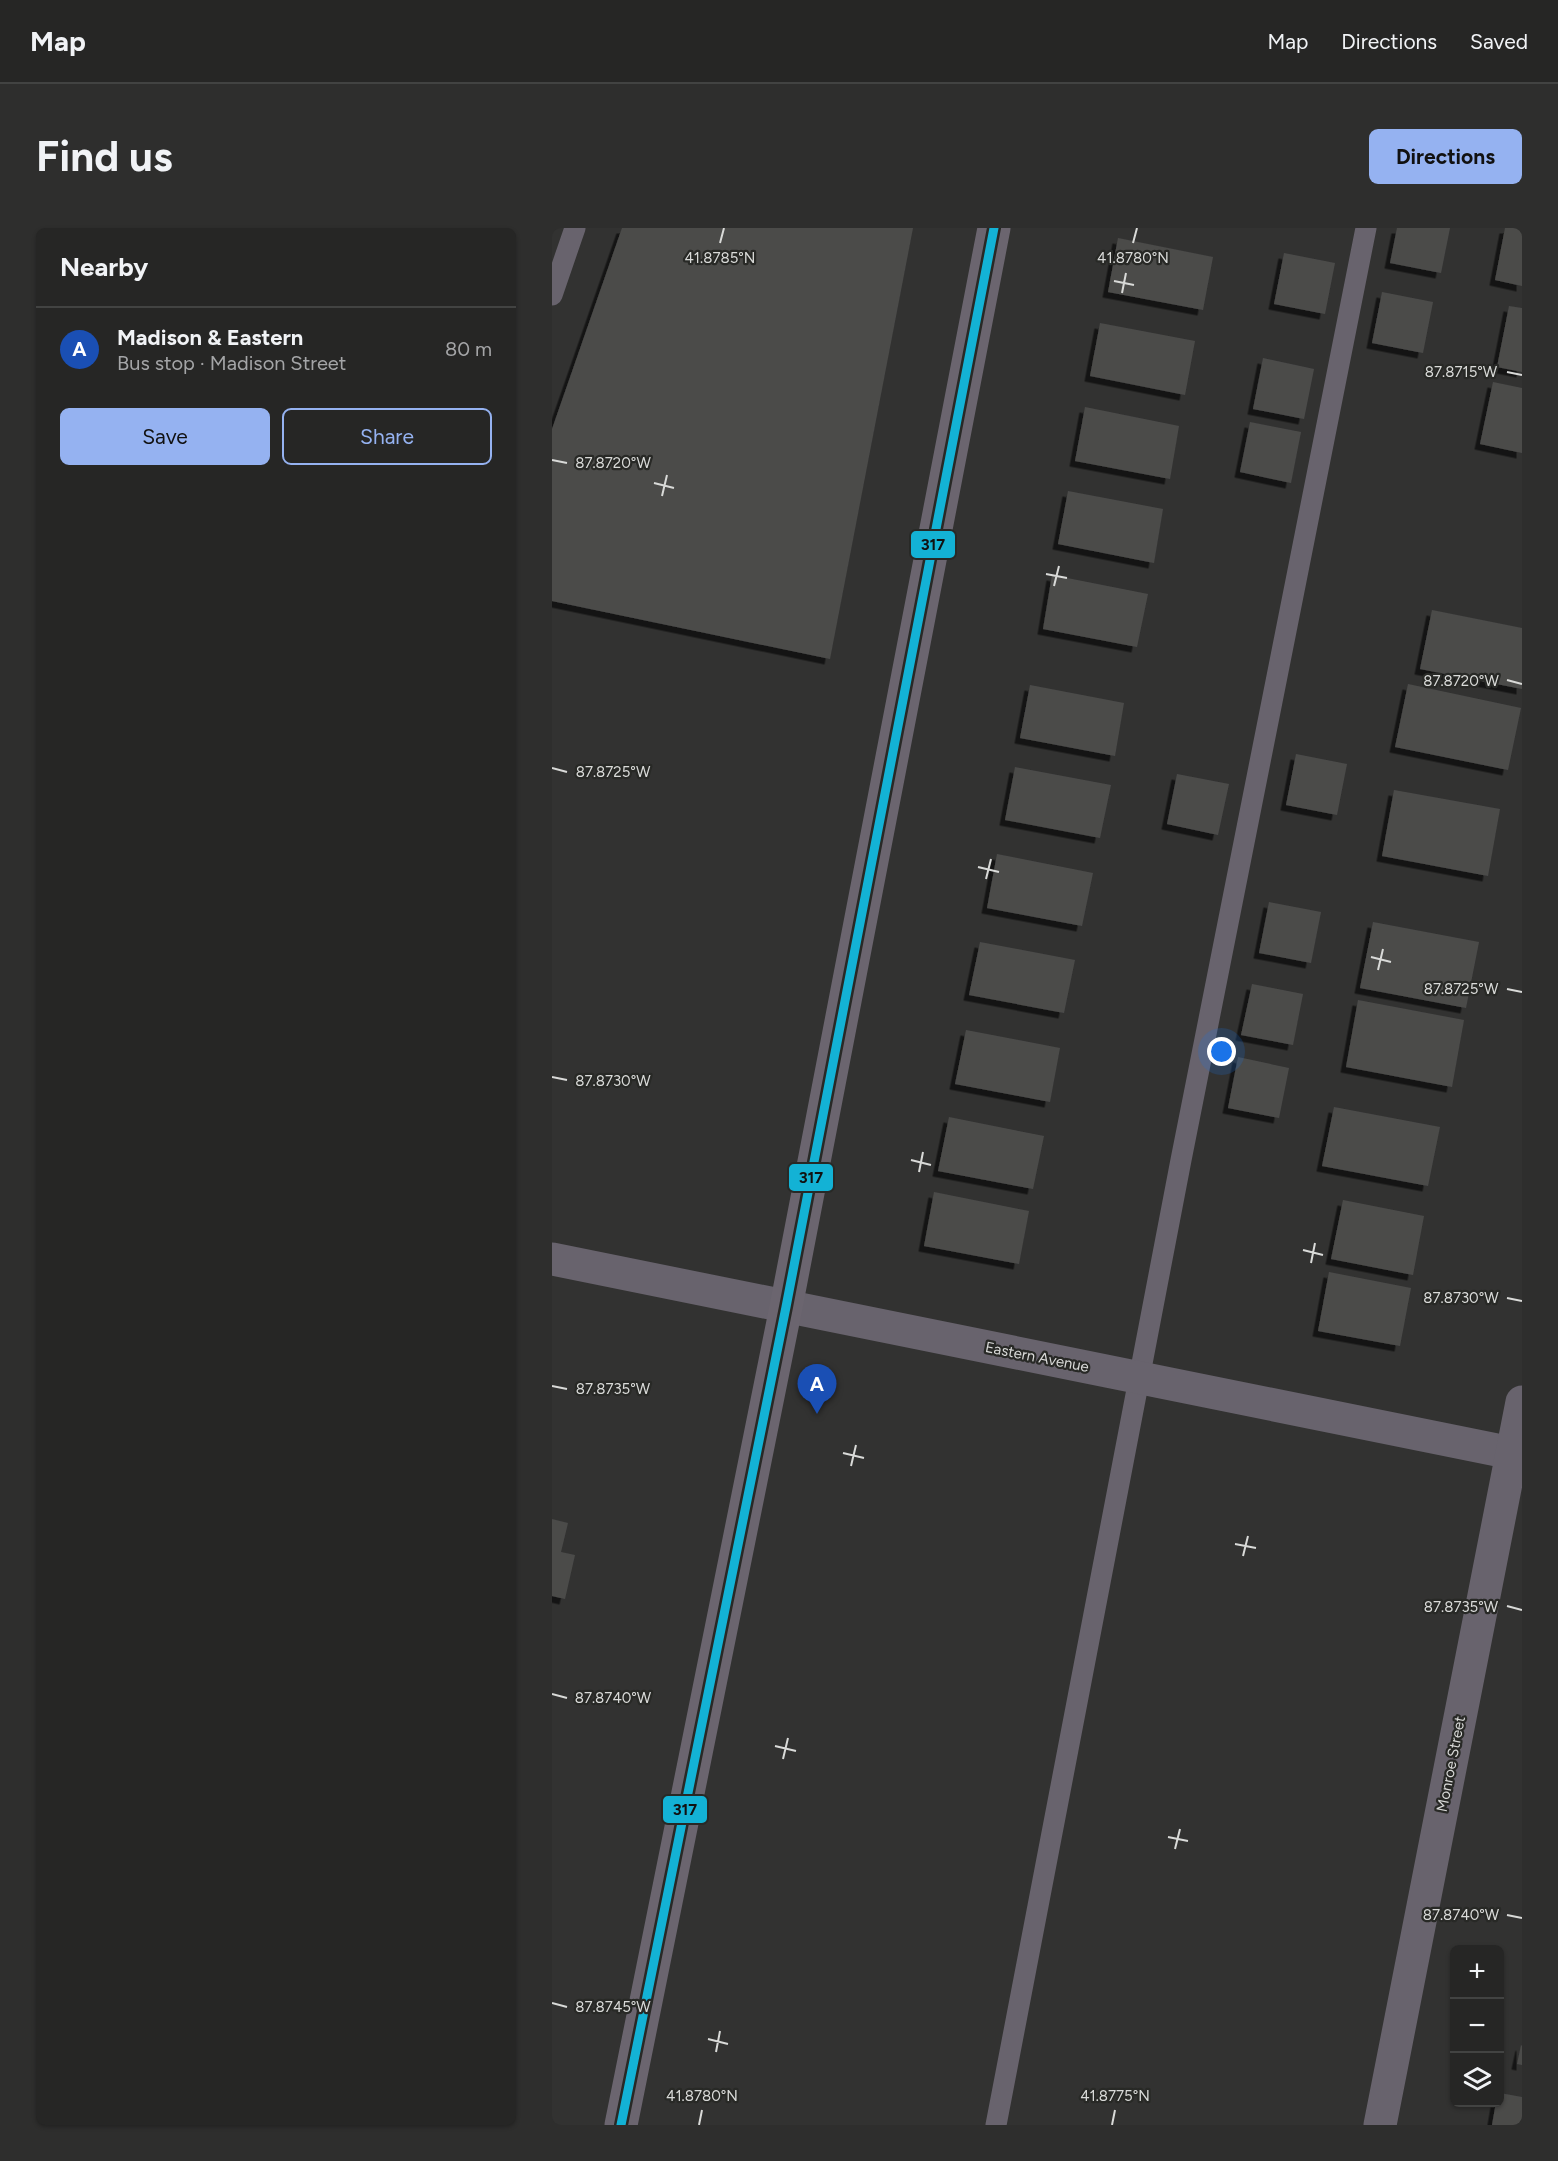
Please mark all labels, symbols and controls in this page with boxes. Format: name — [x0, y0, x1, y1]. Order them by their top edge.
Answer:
text: Map — [30, 24, 86, 58]
text: Map — [1267, 29, 1308, 54]
text: Directions — [1341, 29, 1437, 54]
text: Saved — [1470, 29, 1528, 54]
button: Directions — [1369, 129, 1522, 184]
text: Find us — [36, 131, 173, 182]
text: 41.8785°N — [685, 249, 755, 267]
text: 41.8780°N — [1097, 249, 1169, 267]
text: Nearby — [60, 251, 148, 283]
text: Madison & Eastern — [117, 324, 303, 351]
text: A — [72, 337, 87, 361]
text: 80 m — [445, 337, 492, 361]
text: Bus stop · Madison Street — [117, 351, 346, 375]
text: 87.8715°W — [1425, 363, 1498, 381]
button: Save — [60, 408, 270, 465]
button: Share — [282, 408, 492, 465]
text: 87.8720°W — [575, 454, 651, 472]
line badge: 317 — [910, 530, 956, 559]
text: 317 — [921, 535, 945, 554]
text: 87.8720°W — [1423, 672, 1499, 690]
text: 87.8725°W — [576, 763, 651, 781]
text: 87.8725°W — [1424, 980, 1499, 998]
your location — [1207, 1037, 1236, 1066]
text: 87.8730°W — [575, 1072, 651, 1090]
line badge: 317 — [788, 1163, 834, 1192]
text: 317 — [799, 1168, 823, 1187]
text: 87.8730°W — [1423, 1289, 1499, 1307]
street label: Eastern Avenue — [984, 1338, 1090, 1376]
pin: A — [798, 1364, 836, 1414]
text: 87.8735°W — [576, 1380, 651, 1398]
text: 87.8735°W — [1424, 1598, 1499, 1616]
text: 87.8740°W — [575, 1689, 652, 1707]
street label: Monroe Street — [1433, 1714, 1469, 1814]
line badge: 317 — [662, 1795, 708, 1824]
text: 317 — [673, 1800, 697, 1819]
text: 87.8740°W — [1423, 1906, 1500, 1924]
map controls — [1450, 1945, 1504, 2107]
button: + — [1450, 1945, 1504, 1999]
text: 87.8745°W — [575, 1998, 651, 2016]
button: − — [1450, 1999, 1504, 2053]
button: layers — [1450, 2053, 1504, 2107]
text: 41.8780°N — [666, 2087, 738, 2105]
text: 41.8775°N — [1080, 2087, 1150, 2105]

